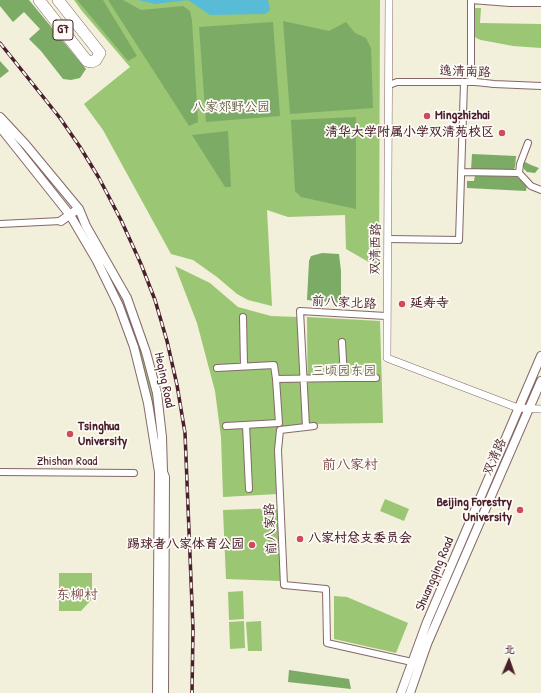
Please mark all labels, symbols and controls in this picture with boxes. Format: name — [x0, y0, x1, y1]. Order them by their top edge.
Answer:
road number: G7 — [53, 20, 73, 40]
street label: 逸清南路 — [439, 63, 491, 81]
park label: 八家郊野公园 — [192, 100, 270, 116]
place label: Mingzhizhai — [435, 108, 490, 124]
marker: Mingzhizhai — [422, 111, 432, 121]
place label: 清华大学附属小学双清苑校区 — [325, 125, 494, 141]
marker: 清华大学附属小学双清苑校区 — [497, 128, 507, 138]
street label: 双清西路 — [368, 223, 384, 275]
street label: 前八家北路 — [311, 294, 377, 312]
place label: 延寿寺 — [410, 296, 449, 312]
marker: 延寿寺 — [397, 299, 407, 309]
street label: Heqing Road — [151, 351, 177, 409]
park label: 三顷园东园 — [312, 364, 376, 380]
place label: Tsinghua University — [78, 419, 127, 450]
marker: Tsinghua University — [65, 429, 75, 439]
street label: 双清路 — [480, 436, 510, 478]
street label: Zhishan Road — [37, 454, 97, 470]
district label: 前八家村 — [322, 457, 378, 473]
place label: Beijing Forestry University — [436, 495, 512, 526]
street label: 前八家路 — [262, 503, 280, 555]
marker: Beijing Forestry University — [515, 505, 525, 515]
place label: 八家村总支委员会 — [308, 531, 412, 547]
marker: 八家村总支委员会 — [295, 534, 305, 544]
street label: Shuangqing Road — [413, 535, 457, 613]
place label: 踢球者八家体育公园 — [127, 537, 244, 553]
marker: 踢球者八家体育公园 — [247, 540, 257, 550]
district label: 东柳村 — [56, 587, 98, 603]
north arrow — [489, 641, 529, 681]
text: 北 — [504, 642, 515, 656]

